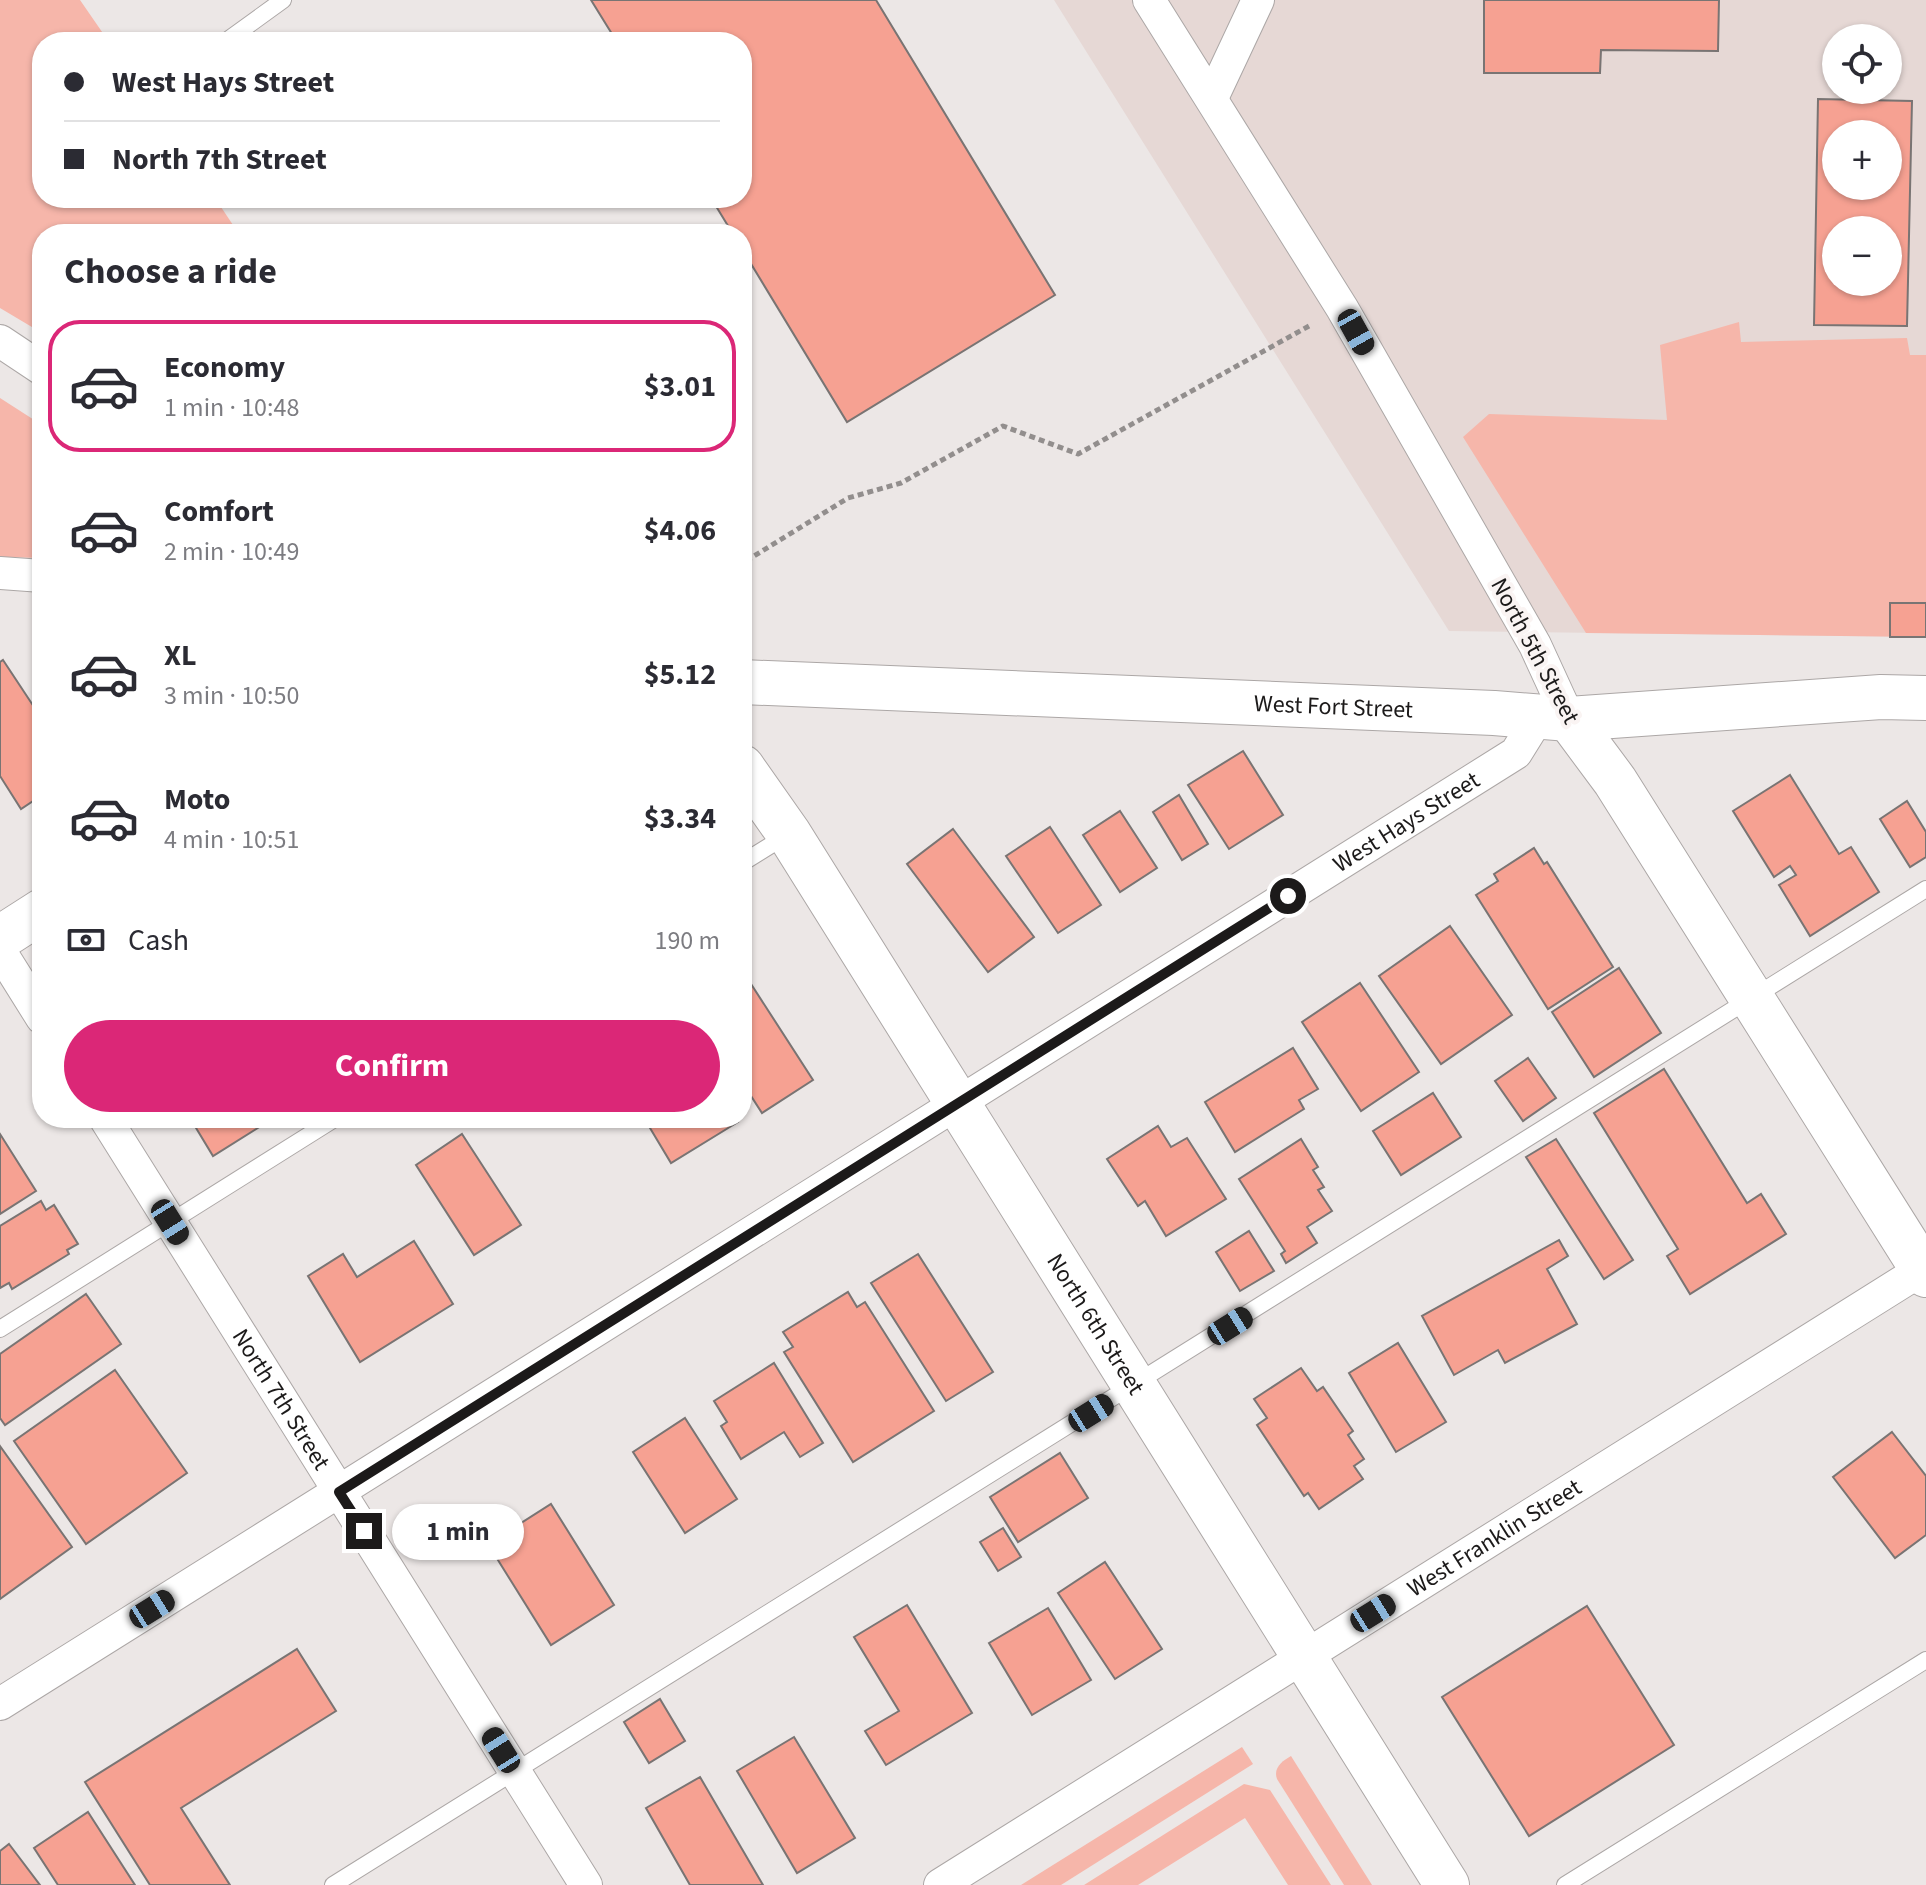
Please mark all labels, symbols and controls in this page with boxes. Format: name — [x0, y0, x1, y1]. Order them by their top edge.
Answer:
map controls — [1822, 24, 1902, 296]
button: locate — [1822, 24, 1902, 104]
text: West Hays Street — [112, 61, 334, 104]
button: + — [1822, 120, 1902, 200]
text: North 7th Street — [112, 138, 327, 181]
button: − — [1822, 216, 1902, 296]
text: Choose a ride — [64, 246, 277, 297]
car — [1334, 305, 1378, 359]
text: Economy — [164, 346, 285, 389]
icon: car — [68, 350, 140, 422]
text: $3.01 — [644, 365, 716, 408]
text: 1 min · 10:48 — [164, 389, 299, 426]
text: Comfort — [164, 490, 274, 533]
icon: car — [68, 494, 140, 566]
text: $4.06 — [644, 509, 716, 552]
text: 2 min · 10:49 — [164, 533, 299, 570]
street label: North 5th Street — [1482, 572, 1588, 730]
text: XL — [164, 634, 197, 677]
icon: car — [68, 638, 140, 710]
text: $5.12 — [644, 653, 716, 696]
text: 3 min · 10:50 — [164, 677, 299, 714]
street label: West Fort Street — [1253, 686, 1414, 727]
street label: West Hays Street — [1326, 763, 1486, 881]
text: Moto — [164, 778, 230, 821]
icon: car — [68, 782, 140, 854]
text: $3.34 — [644, 797, 716, 840]
text: 4 min · 10:51 — [164, 821, 299, 858]
route start — [1270, 878, 1306, 914]
icon: cash — [64, 918, 108, 962]
text: Cash — [128, 919, 189, 962]
text: 190 m — [654, 922, 720, 959]
button: Confirm — [64, 1020, 720, 1112]
car — [147, 1195, 193, 1249]
street label: North 6th Street — [1038, 1247, 1153, 1402]
car — [1203, 1303, 1257, 1349]
street label: North 7th Street — [224, 1322, 339, 1477]
car — [1064, 1390, 1118, 1436]
street label: West Franklin Street — [1400, 1470, 1588, 1606]
callout: 1 min — [392, 1503, 524, 1559]
route end — [346, 1513, 382, 1549]
text: 1 min — [426, 1513, 490, 1550]
car — [125, 1586, 179, 1632]
car — [1346, 1590, 1400, 1636]
car — [478, 1723, 524, 1777]

